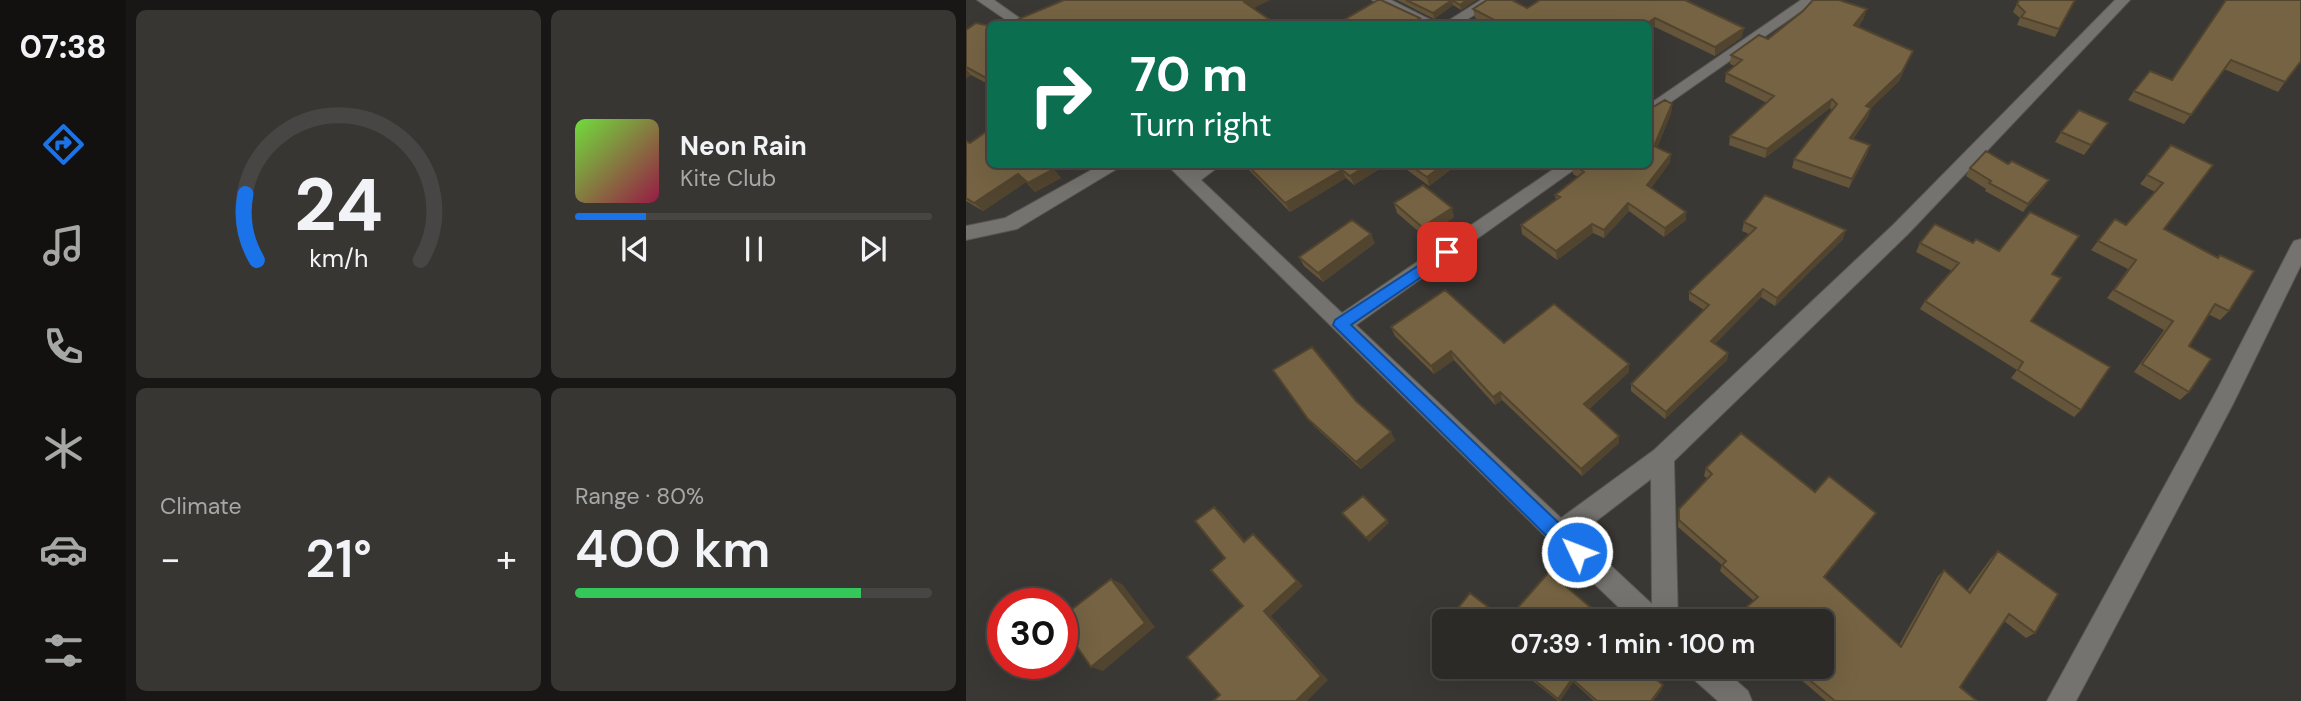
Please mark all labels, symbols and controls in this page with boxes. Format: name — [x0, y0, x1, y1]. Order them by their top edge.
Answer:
text: 07:38 — [19, 26, 107, 68]
text: 70 m — [1130, 42, 1248, 106]
icon: right — [1015, 49, 1106, 140]
text: Turn right — [1130, 104, 1272, 146]
icon: directions — [39, 120, 88, 169]
text: Neon Rain — [680, 129, 807, 163]
text: 24 — [294, 158, 383, 253]
text: Kite Club — [680, 163, 776, 193]
icon: music — [39, 221, 88, 270]
pin — [1417, 222, 1477, 282]
icon: previous — [616, 230, 654, 268]
icon: pause — [735, 230, 773, 268]
icon: next — [854, 230, 892, 268]
icon: arrive — [1428, 233, 1466, 271]
text: km/h — [309, 242, 368, 275]
icon: phone — [39, 322, 88, 371]
icon: climate — [39, 424, 88, 473]
text: Range · 80% — [575, 481, 704, 511]
text: Climate — [160, 491, 242, 521]
text: 400 km — [575, 515, 771, 583]
position arrow — [1540, 515, 1614, 589]
icon: car — [39, 525, 88, 574]
text: 21° — [305, 525, 372, 593]
text: − — [160, 534, 181, 584]
text: + — [496, 534, 517, 584]
speed limit sign: 30 — [987, 588, 1078, 679]
icon: filters — [39, 626, 88, 675]
text: 07:39 · 1 min · 100 m — [1511, 627, 1755, 661]

